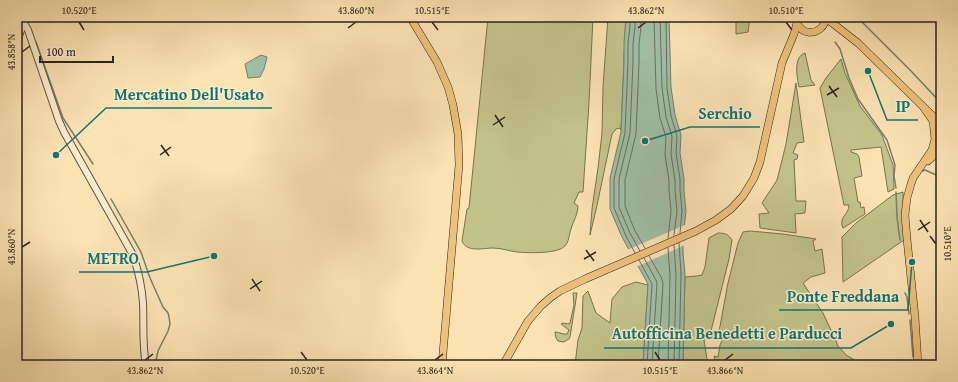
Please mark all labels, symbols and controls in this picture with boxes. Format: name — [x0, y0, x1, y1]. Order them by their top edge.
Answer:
text: 10.520°E — [61, 3, 97, 18]
text: 43.860°N — [338, 3, 375, 18]
text: 10.515°E — [414, 3, 450, 18]
text: 43.862°N — [628, 3, 665, 18]
text: 10.510°E — [768, 3, 804, 18]
text: 43.858°N — [4, 33, 19, 70]
scale bar — [40, 38, 113, 64]
text: 100 m — [46, 43, 76, 60]
callout: Mercatino Dell'Usato — [106, 80, 272, 108]
text: Mercatino Dell'Usato — [114, 82, 264, 106]
callout: IP — [887, 92, 918, 120]
text: IP — [896, 94, 910, 118]
callout: Serchio — [690, 99, 760, 127]
text: Serchio — [698, 101, 752, 125]
text: 10.510°E — [940, 226, 955, 262]
text: 43.860°N — [4, 228, 19, 265]
callout: METRO — [79, 244, 147, 272]
text: METRO — [87, 246, 139, 270]
callout: Ponte Freddana — [779, 282, 908, 310]
text: Ponte Freddana — [787, 284, 900, 308]
callout: Autofficina Benedetti e Parducci — [604, 320, 851, 348]
text: Autofficina Benedetti e Parducci — [612, 321, 842, 345]
text: 43.862°N — [127, 363, 164, 378]
text: 10.520°E — [289, 363, 325, 378]
text: 43.864°N — [417, 363, 454, 378]
text: 10.515°E — [642, 363, 678, 378]
text: 43.866°N — [707, 363, 744, 378]

